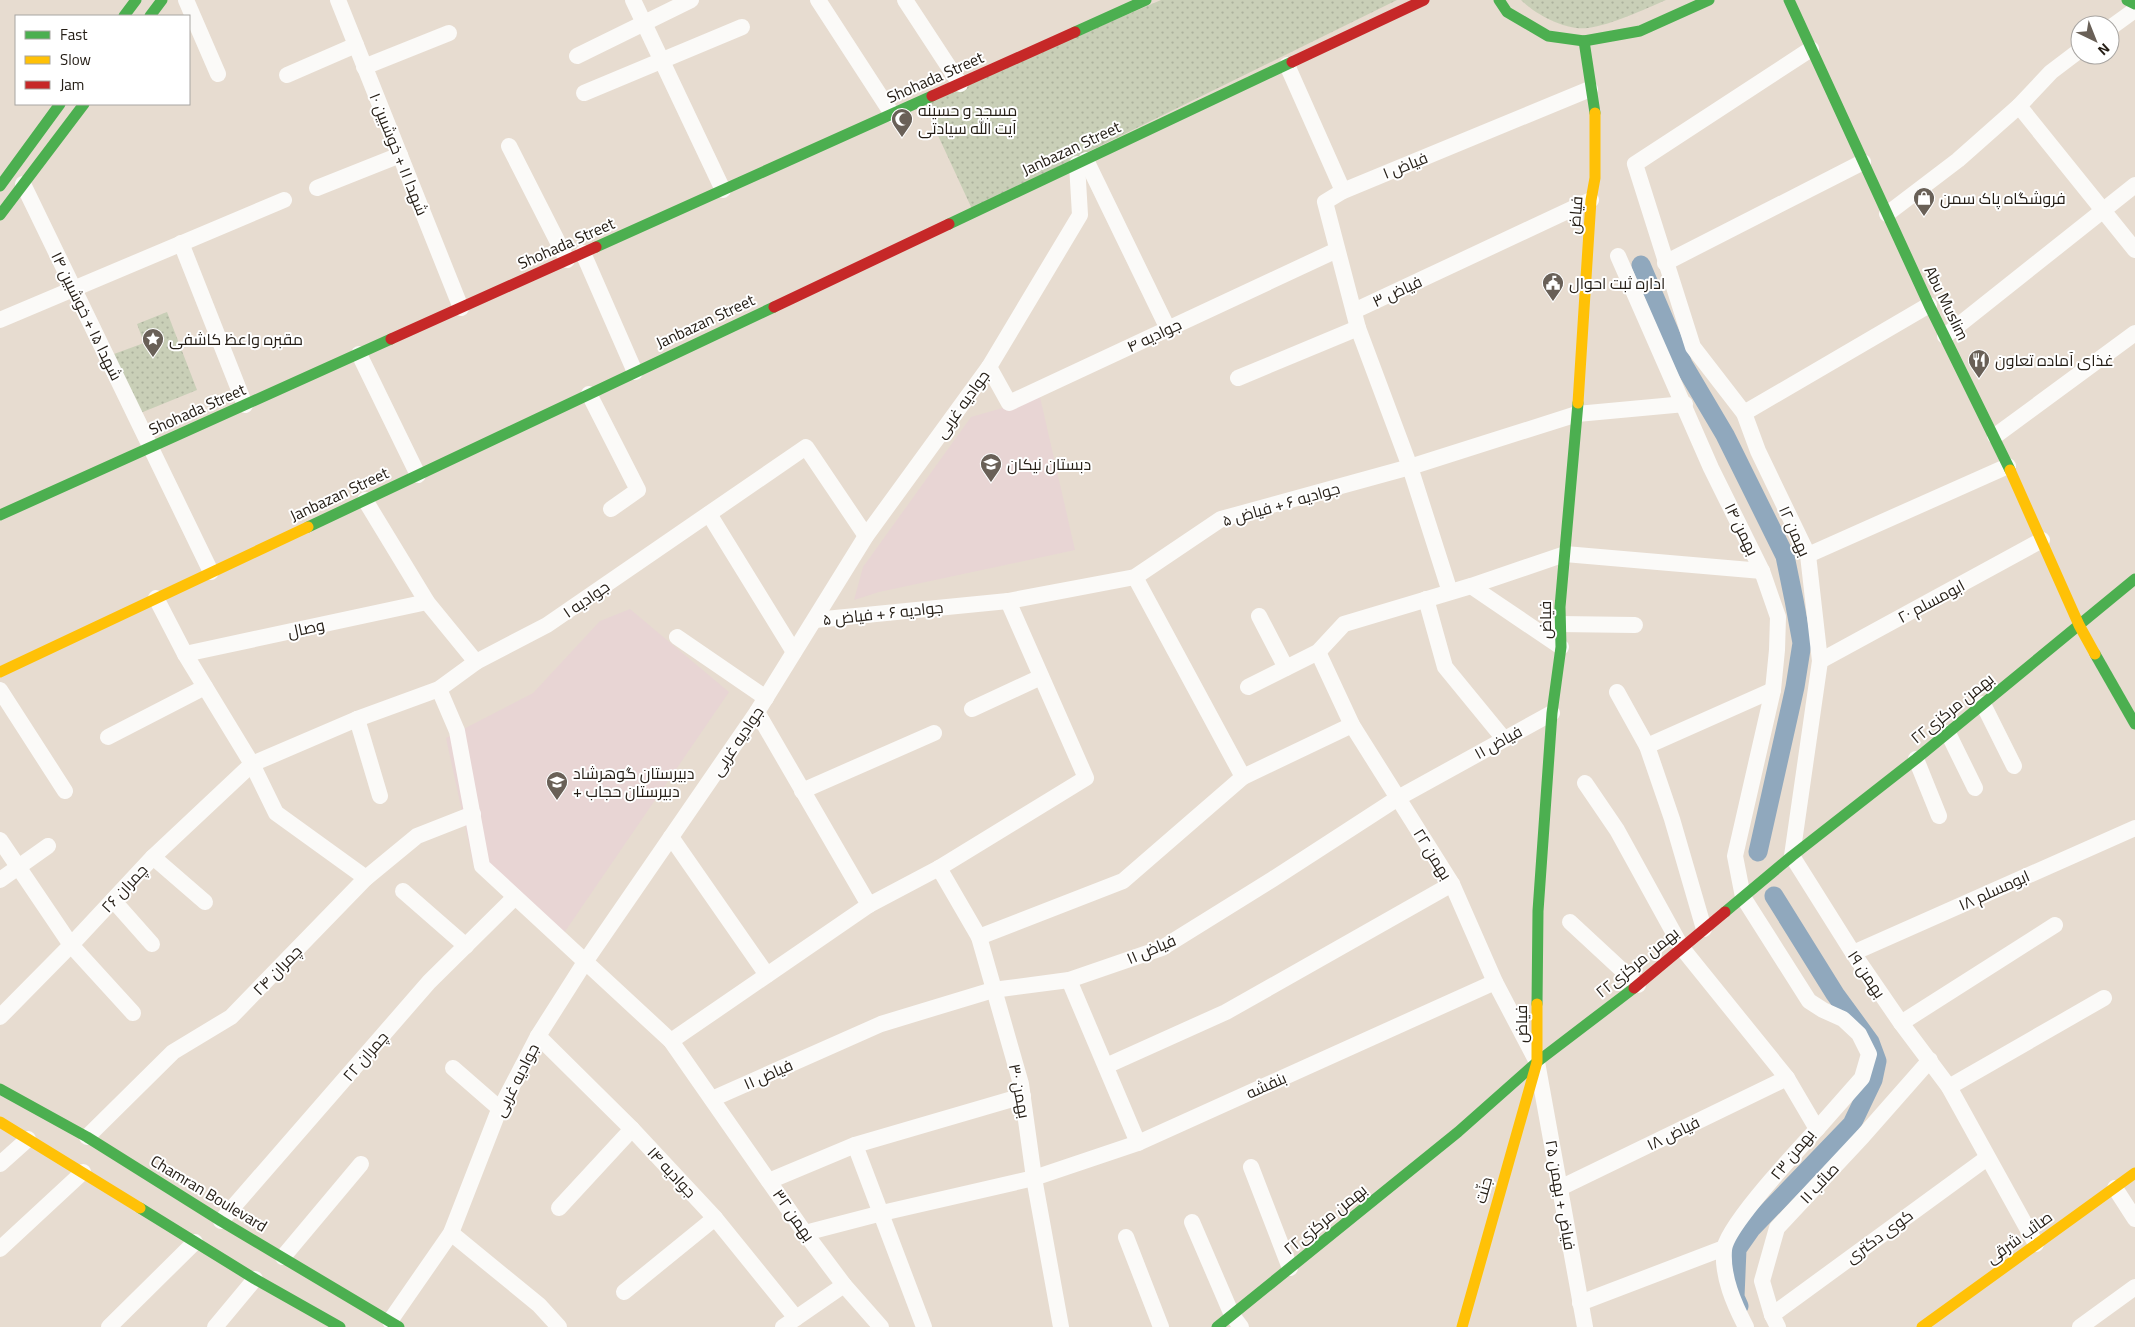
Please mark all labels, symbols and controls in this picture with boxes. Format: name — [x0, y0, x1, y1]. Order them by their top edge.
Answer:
legend — [15, 15, 190, 105]
north arrow — [2070, 15, 2120, 65]
text: Fast — [60, 20, 88, 49]
text: N — [2092, 37, 2116, 62]
street label: Shohada Street — [882, 42, 989, 112]
text: Slow — [60, 45, 91, 74]
text: Jam — [60, 70, 84, 99]
street label: شهدا ۱۱ + خوشبین ۱۰ — [361, 88, 437, 220]
place label: مسجد و حسینه آیت الله سیادتی — [918, 95, 1017, 143]
mosque icon: مسجد و حسینه آیت الله سیادتی — [890, 107, 914, 138]
street label: Janbazan Street — [1016, 112, 1126, 184]
street label: فیاض ۱ — [1378, 142, 1432, 188]
place label: فروشگاه پاک سمن — [1940, 183, 2066, 213]
shop icon: فروشگاه پاک سمن — [1912, 186, 1936, 217]
street label: فیاض — [1558, 195, 1592, 235]
street label: Shohada Street — [513, 208, 620, 278]
street label: شهدا ۱۵ + خوشبین ۱۴ — [43, 246, 131, 386]
street label: Abu Muslim — [1916, 260, 1978, 346]
street label: فیاض ۳ — [1367, 266, 1427, 316]
place label: اداره ثبت احوال — [1569, 268, 1665, 298]
public building icon: اداره ثبت احوال — [1541, 271, 1565, 302]
street label: Janbazan Street — [650, 285, 760, 357]
street label: جوادیه ۴ — [1121, 309, 1187, 361]
place label: مقبره واعظ کاشفی — [169, 324, 303, 354]
place icon: مقبره واعظ کاشفی — [141, 327, 165, 358]
place label: غذای آماده تعاون — [1995, 345, 2114, 375]
restaurant icon: غذای آماده تعاون — [1967, 348, 1991, 379]
street label: جوادیه غربی — [926, 363, 998, 445]
street label: Shohada Street — [144, 374, 251, 444]
place label: دبستان نیکان — [1007, 449, 1091, 479]
school or university icon: دبستان نیکان — [979, 452, 1003, 483]
street label: Janbazan Street — [284, 458, 394, 530]
street label: جوادیه ۶ + فیاض ۵ — [1219, 473, 1343, 535]
street label: بهمن ۱۴ — [1716, 497, 1768, 561]
street label: بهمن ۱۲ — [1770, 500, 1820, 562]
street label: ابومسلم ۲۰ — [1892, 571, 1970, 631]
street label: جوادیه ۱ — [556, 572, 616, 626]
street label: جوادیه ۶ + فیاض ۵ — [821, 592, 945, 634]
street label: فیاض — [1530, 601, 1560, 639]
street label: وصال — [285, 609, 327, 647]
street label: ۲۲بهمن مرکزی — [1903, 664, 2001, 752]
street label: جوادیه غربی — [702, 699, 772, 783]
street label: فیاض ۱۱ — [1468, 716, 1528, 768]
place label: دبیرستان گوهرشاد + دبیرستان حجاب — [573, 758, 695, 806]
school or university icon: دبیرستان گوهرشاد + دبیرستان حجاب — [545, 770, 569, 801]
street label: بهمن ۲۲ — [1405, 822, 1461, 886]
street label: چمران ۲۶ — [93, 856, 155, 920]
street label: ابومسلم ۱۸ — [1953, 861, 2035, 919]
street label: ۲۲بهمن مرکزی — [1588, 918, 1686, 1006]
street label: فیاض ۱۱ — [1121, 925, 1181, 973]
street label: چمران ۲۴ — [245, 937, 309, 1003]
street label: بهمن ۱۹ — [1840, 943, 1894, 1005]
street label: فیاض — [1506, 1005, 1536, 1043]
street label: چمران ۲۲ — [334, 1024, 396, 1088]
street label: جوادیه غربی — [485, 1038, 547, 1122]
street label: فیاض ۱۱ — [738, 1050, 798, 1098]
street label: بهمن ۳۰ — [1000, 1061, 1040, 1121]
street label: بنفشه — [1241, 1063, 1291, 1107]
street label: فیاض ۱۸ — [1641, 1107, 1705, 1159]
street label: بهمن ۲۳ — [1762, 1121, 1822, 1187]
street label: فیاض + بهمن ۲۵ — [1537, 1137, 1585, 1253]
street label: جوادیه ۱۴ — [640, 1139, 704, 1205]
street label: Chamran Boulevard — [145, 1146, 273, 1240]
street label: صائب ۱۱ — [1791, 1155, 1847, 1211]
street label: جنّت — [1465, 1173, 1501, 1207]
street label: ۲۲بهمن مرکزی — [1276, 1175, 1374, 1263]
street label: بهمن ۳۲ — [765, 1182, 823, 1248]
street label: کوی دکتری — [1838, 1201, 1920, 1271]
street label: صائب شرقی — [1979, 1202, 2059, 1272]

